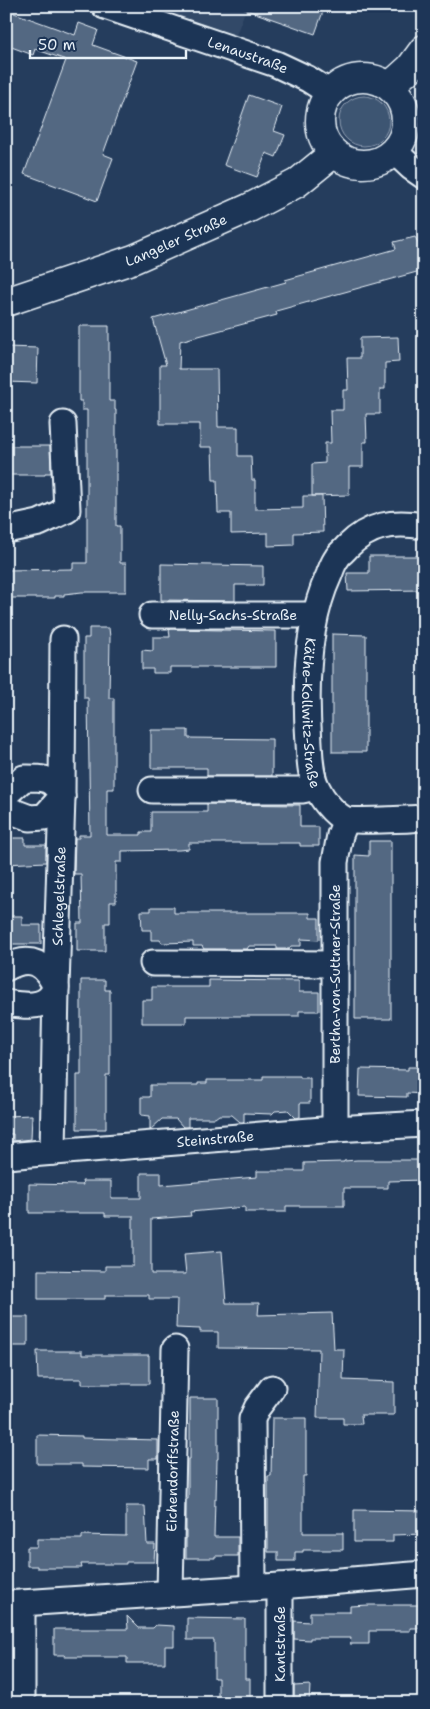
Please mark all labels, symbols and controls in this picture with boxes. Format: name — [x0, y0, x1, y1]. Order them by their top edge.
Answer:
scale bar — [30, 28, 186, 60]
street label: Lenaustraße — [205, 32, 291, 78]
text: 50 m — [38, 35, 76, 55]
street label: Langeler Straße — [123, 210, 230, 270]
street label: Nelly-Sachs-Straße — [169, 606, 297, 624]
street label: Käthe-Kollwitz-Straße — [298, 636, 325, 791]
street label: Schlegelstraße — [48, 846, 69, 946]
street label: Bertha-von-Suttner-Straße — [326, 884, 344, 1064]
street label: Steinstraße — [176, 1127, 255, 1151]
street label: Eichendorffstraße — [162, 1410, 183, 1532]
street label: Kantstraße — [271, 1606, 289, 1682]

